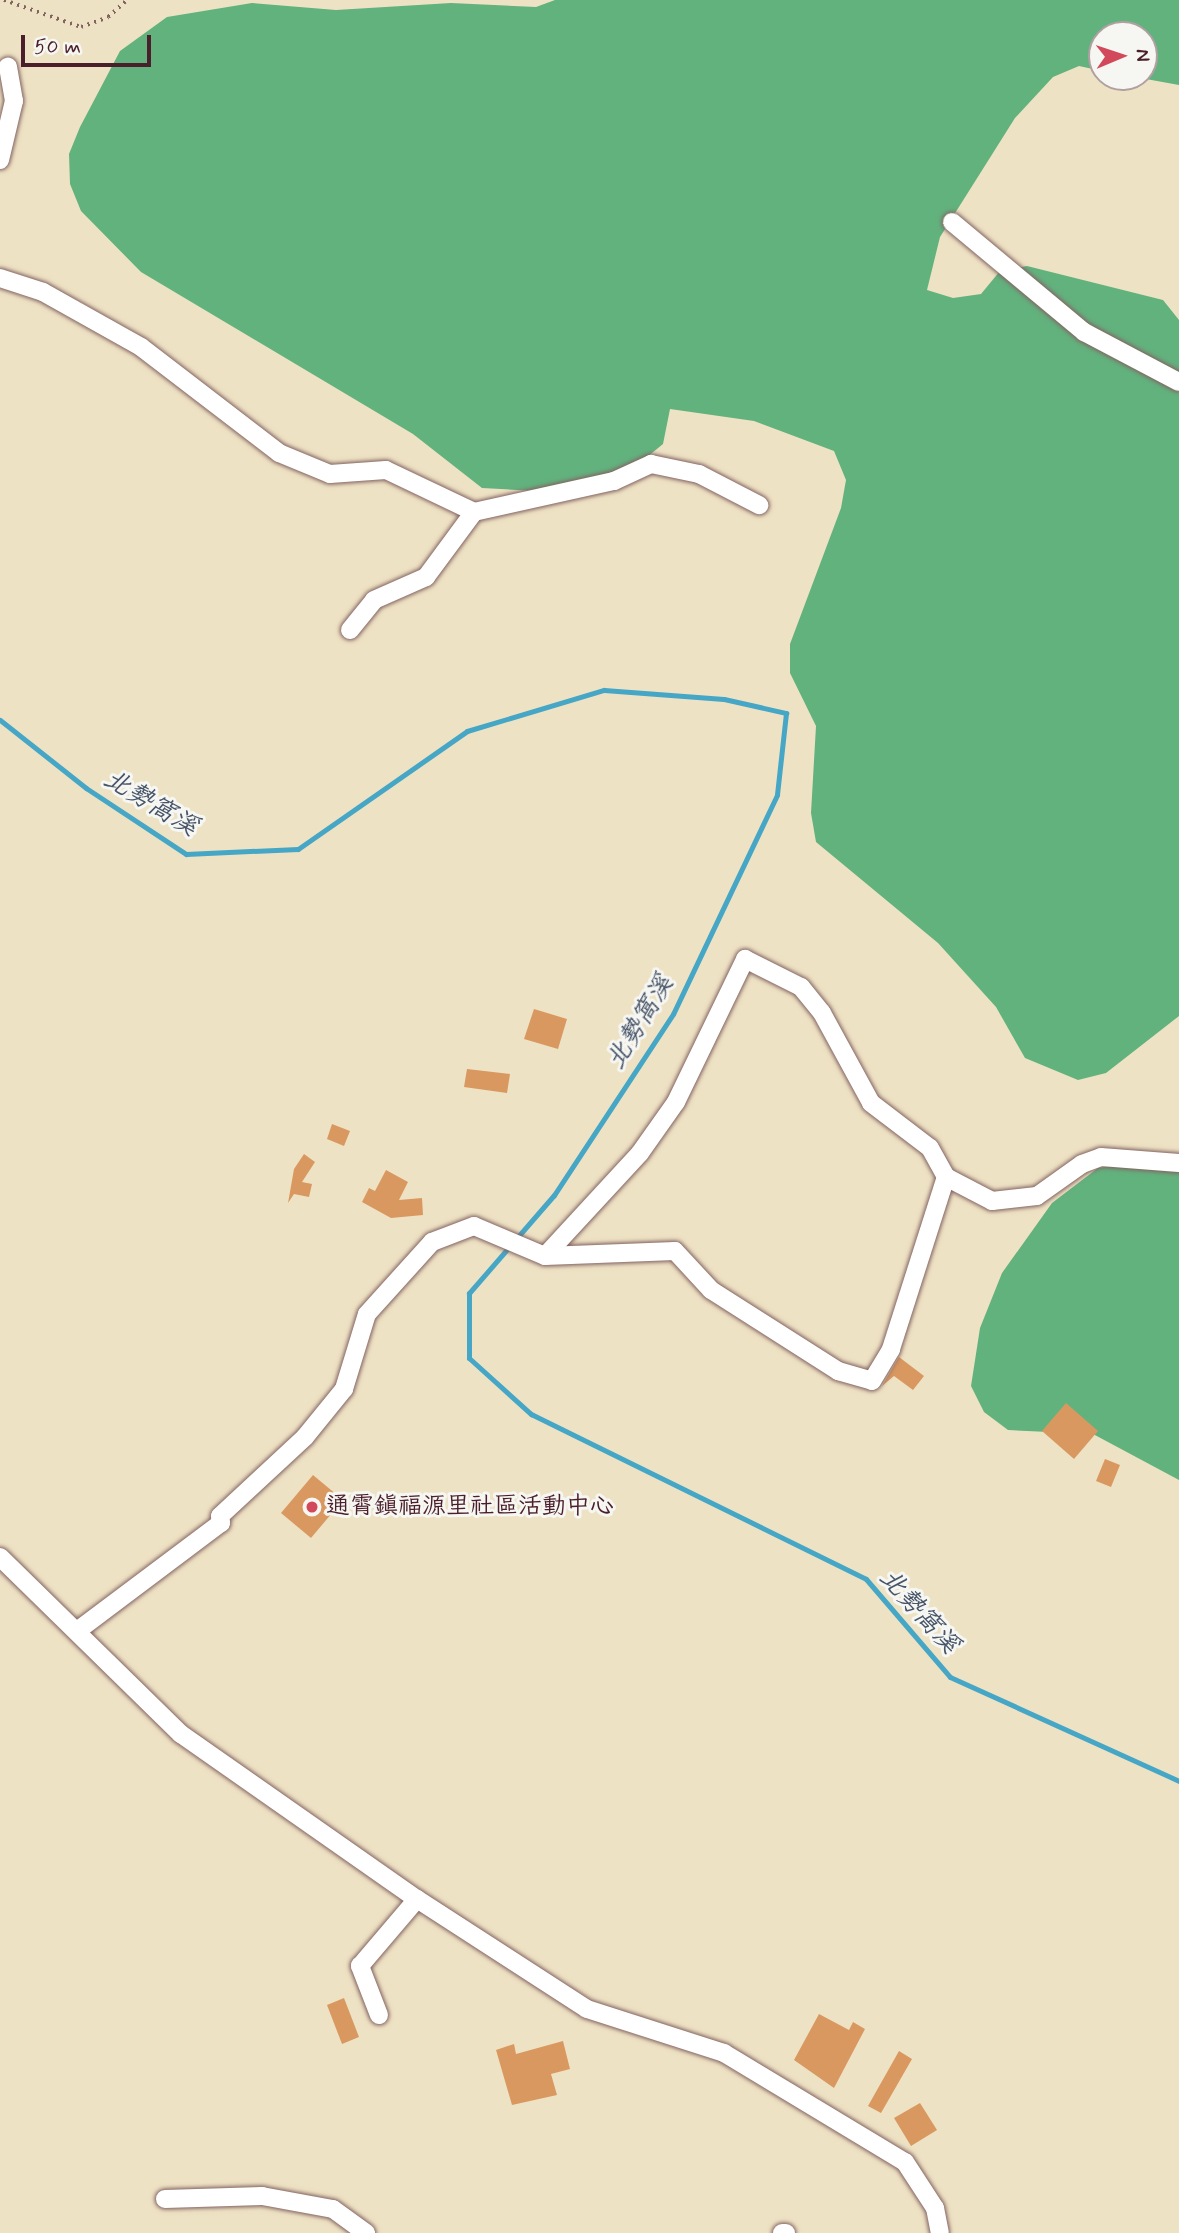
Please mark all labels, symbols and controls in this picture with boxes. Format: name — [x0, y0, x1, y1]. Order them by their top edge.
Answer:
scale bar — [24, 21, 154, 65]
north arrow — [1088, 21, 1158, 91]
text: 50 m — [34, 33, 81, 61]
text: N — [1130, 49, 1155, 62]
water label: 北勢窩溪 — [97, 764, 203, 844]
water label: 北勢窩溪 — [601, 970, 681, 1076]
place label: 通霄鎮福源里社區活動中心 — [326, 1493, 614, 1521]
marker: 通霄鎮福源里社區活動中心 — [304, 1499, 320, 1515]
water label: 北勢窩溪 — [872, 1563, 964, 1661]

